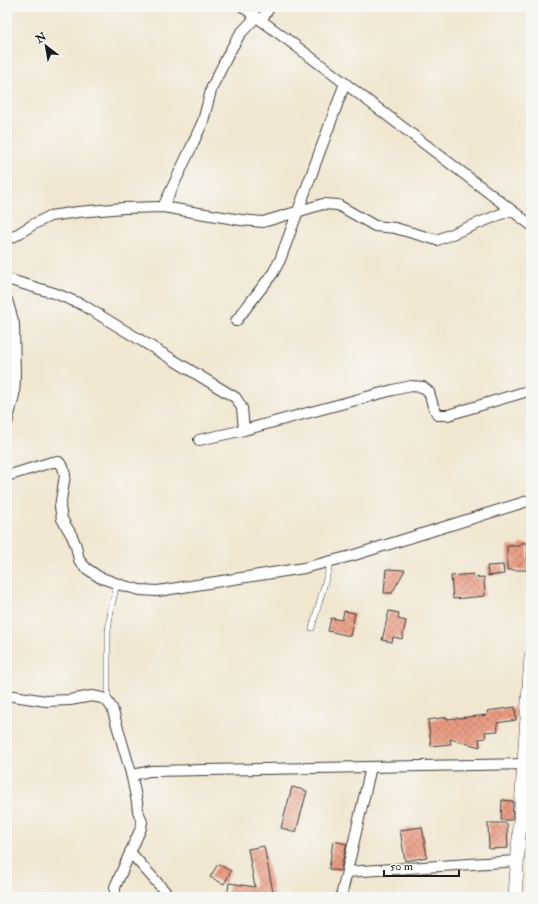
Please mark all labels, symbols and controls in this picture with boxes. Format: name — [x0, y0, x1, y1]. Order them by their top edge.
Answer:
north arrow — [26, 26, 66, 66]
text: N — [33, 29, 50, 46]
scale bar — [384, 852, 459, 878]
text: 50 m — [390, 859, 414, 874]

